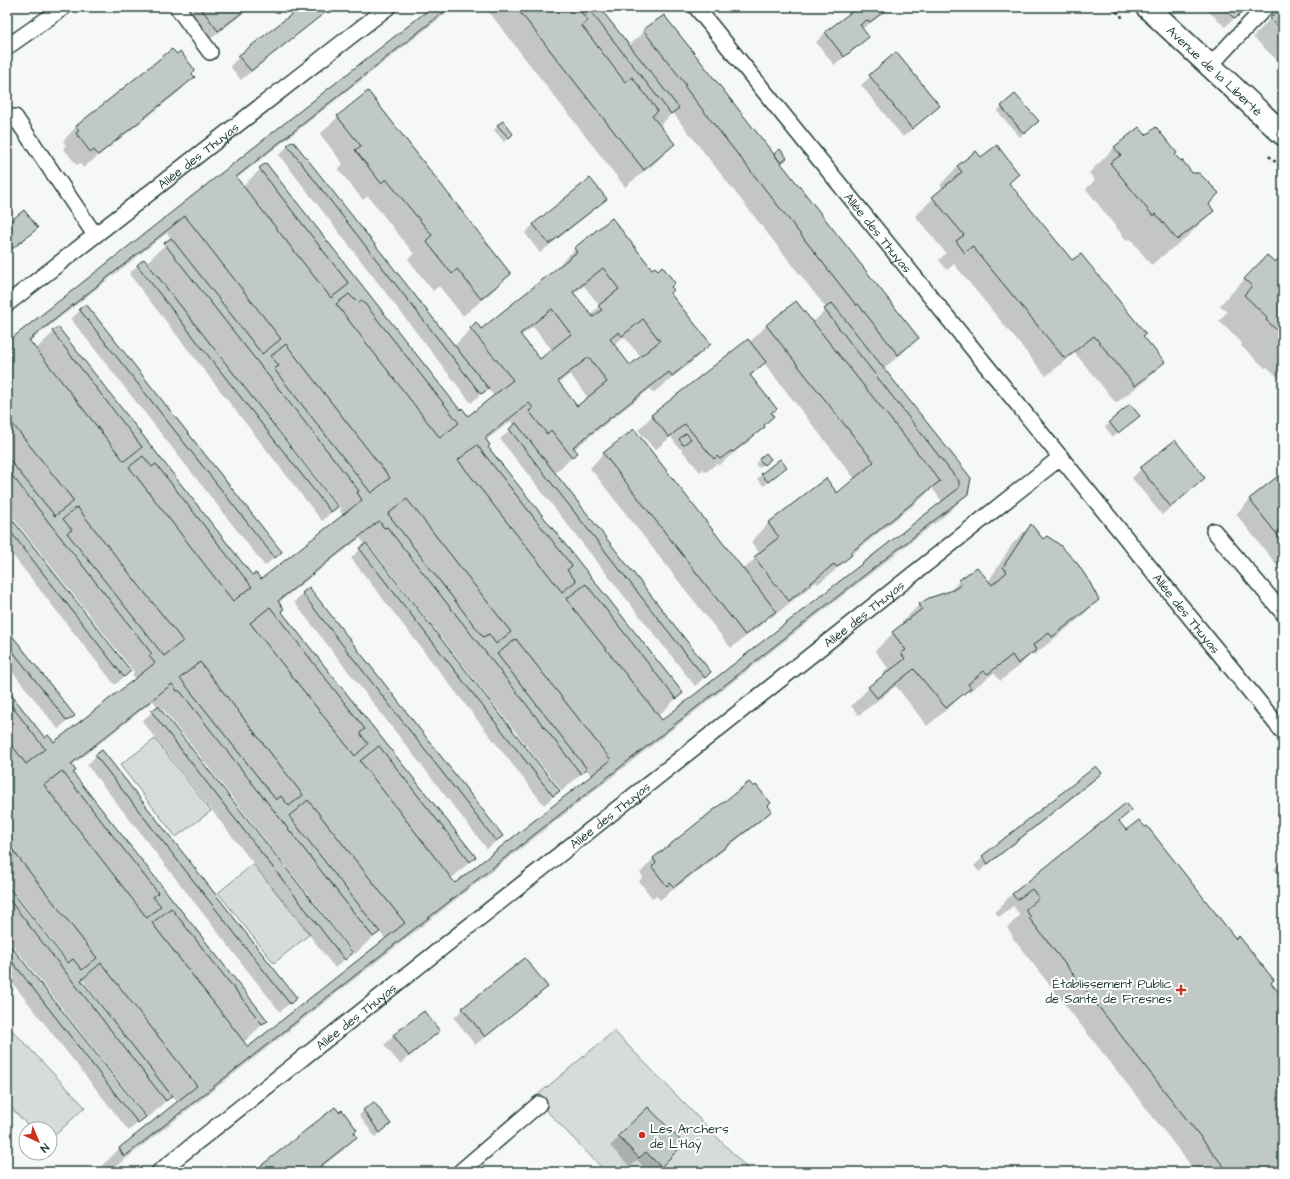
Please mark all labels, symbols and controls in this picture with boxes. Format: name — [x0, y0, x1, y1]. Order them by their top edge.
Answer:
street label: Avenue de la Liberté — [1162, 22, 1266, 120]
street label: Allée des Thuyas — [154, 118, 243, 193]
street label: Allée des Thuyas — [840, 189, 916, 277]
street label: Allée des Thuyas — [1148, 570, 1224, 658]
street label: Allée des Thuyas — [820, 576, 909, 652]
street label: Allée des Thuyas — [566, 778, 655, 853]
place label: Établissement Public de Santé de Fresnes — [1045, 975, 1172, 1008]
street label: Allée des Thuyas — [312, 979, 401, 1055]
marker: Établissement Public de Santé de Fresnes — [1175, 984, 1187, 996]
place label: Les Archers de L'Haÿ — [650, 1120, 729, 1154]
north arrow — [18, 1121, 58, 1161]
marker: Les Archers de L'Haÿ — [637, 1130, 647, 1140]
text: N — [37, 1140, 52, 1156]

